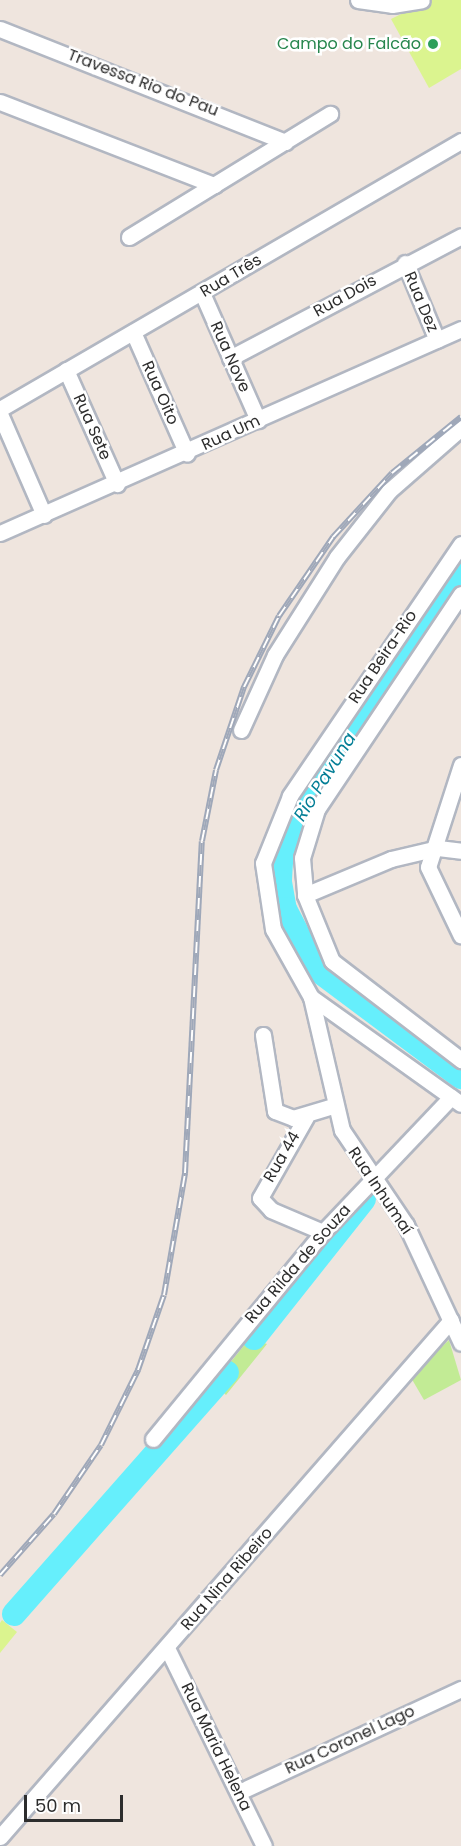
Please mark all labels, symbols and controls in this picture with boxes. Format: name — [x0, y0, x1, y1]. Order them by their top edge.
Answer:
place label: Campo do Falcão — [277, 34, 421, 54]
marker: Campo do Falcão — [426, 37, 440, 51]
street label: Travessa Rio do Pau — [65, 45, 221, 121]
street label: Rua Três — [197, 250, 265, 302]
street label: Rua Dez — [400, 269, 442, 335]
street label: Rua Dois — [310, 271, 380, 321]
street label: Rua Nove — [206, 319, 254, 395]
street label: Rua Oito — [137, 358, 183, 428]
street label: Rua Sete — [69, 391, 115, 463]
street label: Rua Um — [199, 411, 263, 455]
street label: Rua Beira-Rio — [345, 607, 421, 707]
water label: Rio Pavuna — [289, 729, 361, 825]
street label: Rua 44 — [260, 1128, 304, 1186]
street label: Rua Inhumaí — [344, 1144, 416, 1238]
street label: Rua Rilda de Souza — [241, 1201, 355, 1327]
street label: Rua Nina Ribeiro — [177, 1524, 277, 1634]
street label: Rua Maria Helena — [177, 1680, 255, 1814]
street label: Rua Coronel Lago — [282, 1702, 418, 1778]
scale bar — [27, 1783, 126, 1821]
text: 50 m — [35, 1793, 81, 1818]

